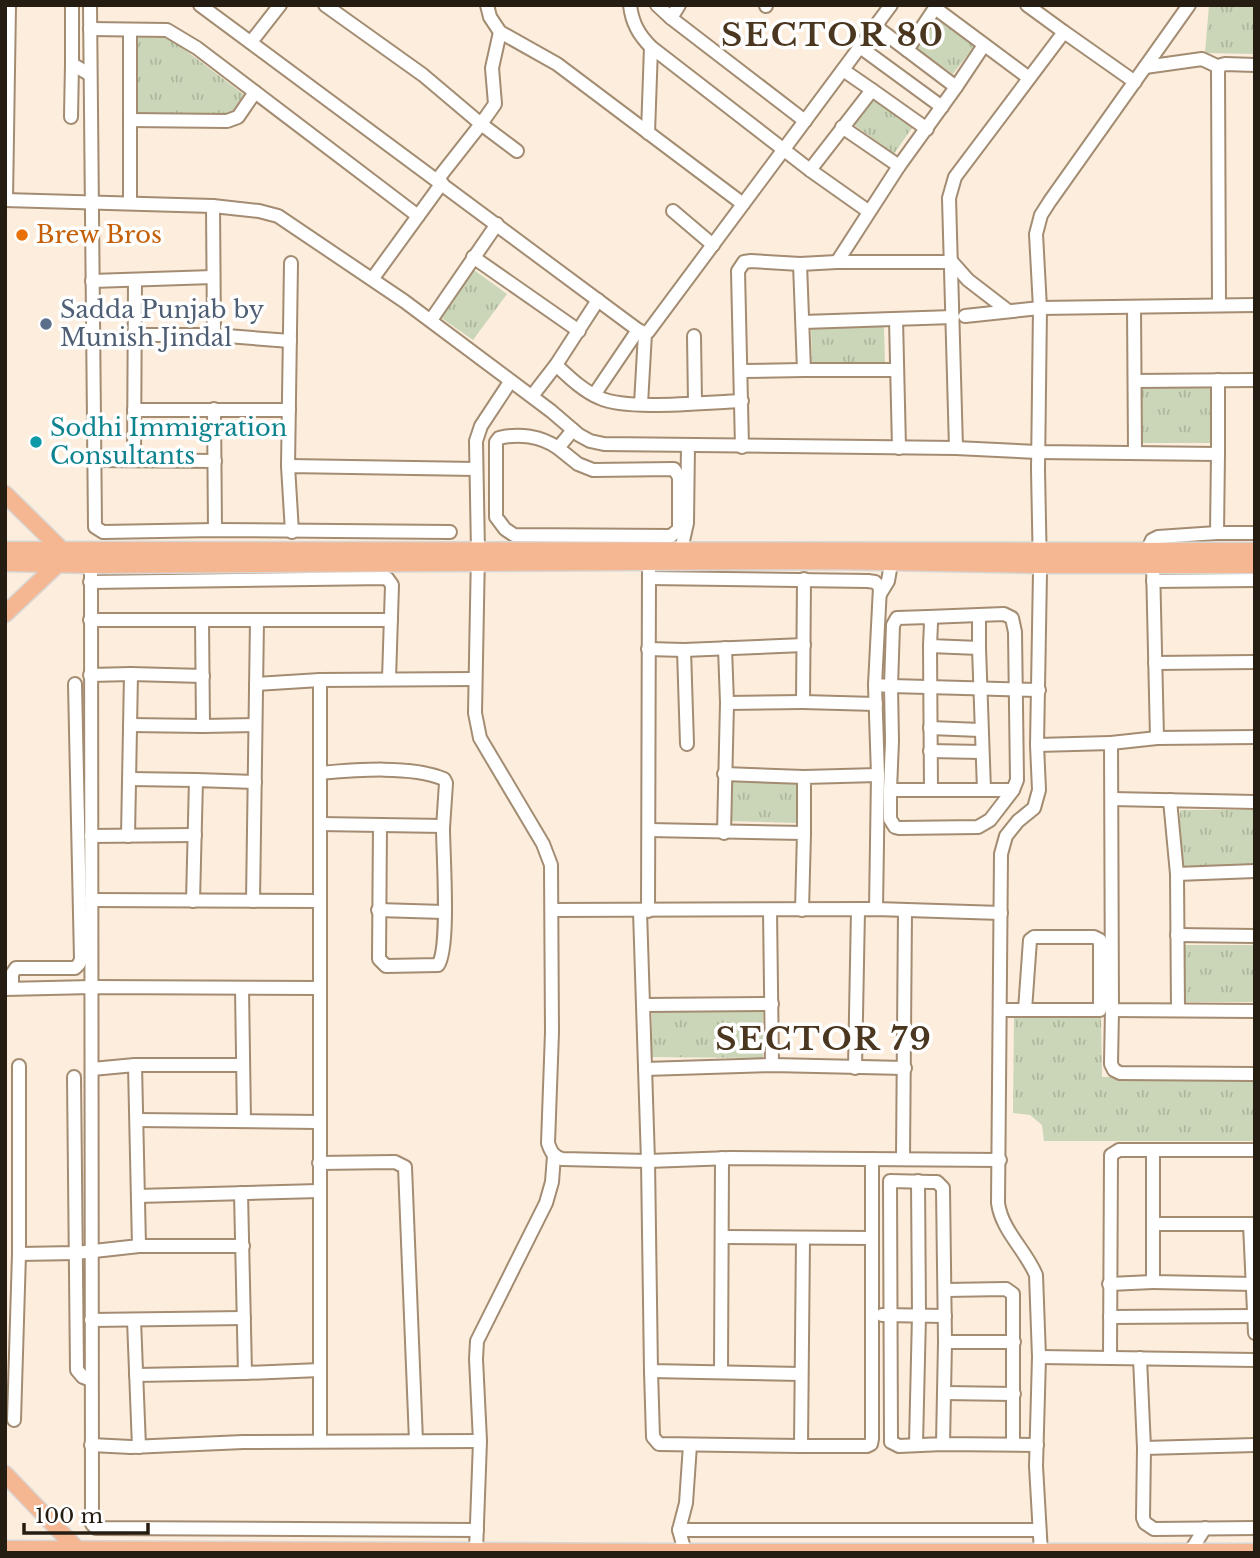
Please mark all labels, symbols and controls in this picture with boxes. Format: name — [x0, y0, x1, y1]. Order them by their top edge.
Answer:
district label: SECTOR 80 — [721, 15, 945, 55]
place label: Brew Bros — [36, 220, 162, 249]
marker: Brew Bros — [14, 227, 30, 243]
place label: Sadda Punjab by Munish Jindal — [60, 295, 265, 352]
marker: Sadda Punjab by Munish Jindal — [38, 316, 54, 332]
place label: Sodhi Immigration Consultants — [50, 413, 287, 470]
marker: Sodhi Immigration Consultants — [28, 434, 44, 450]
district label: SECTOR 79 — [715, 1019, 933, 1059]
scale bar — [24, 1492, 149, 1536]
text: 100 m — [35, 1503, 103, 1529]

